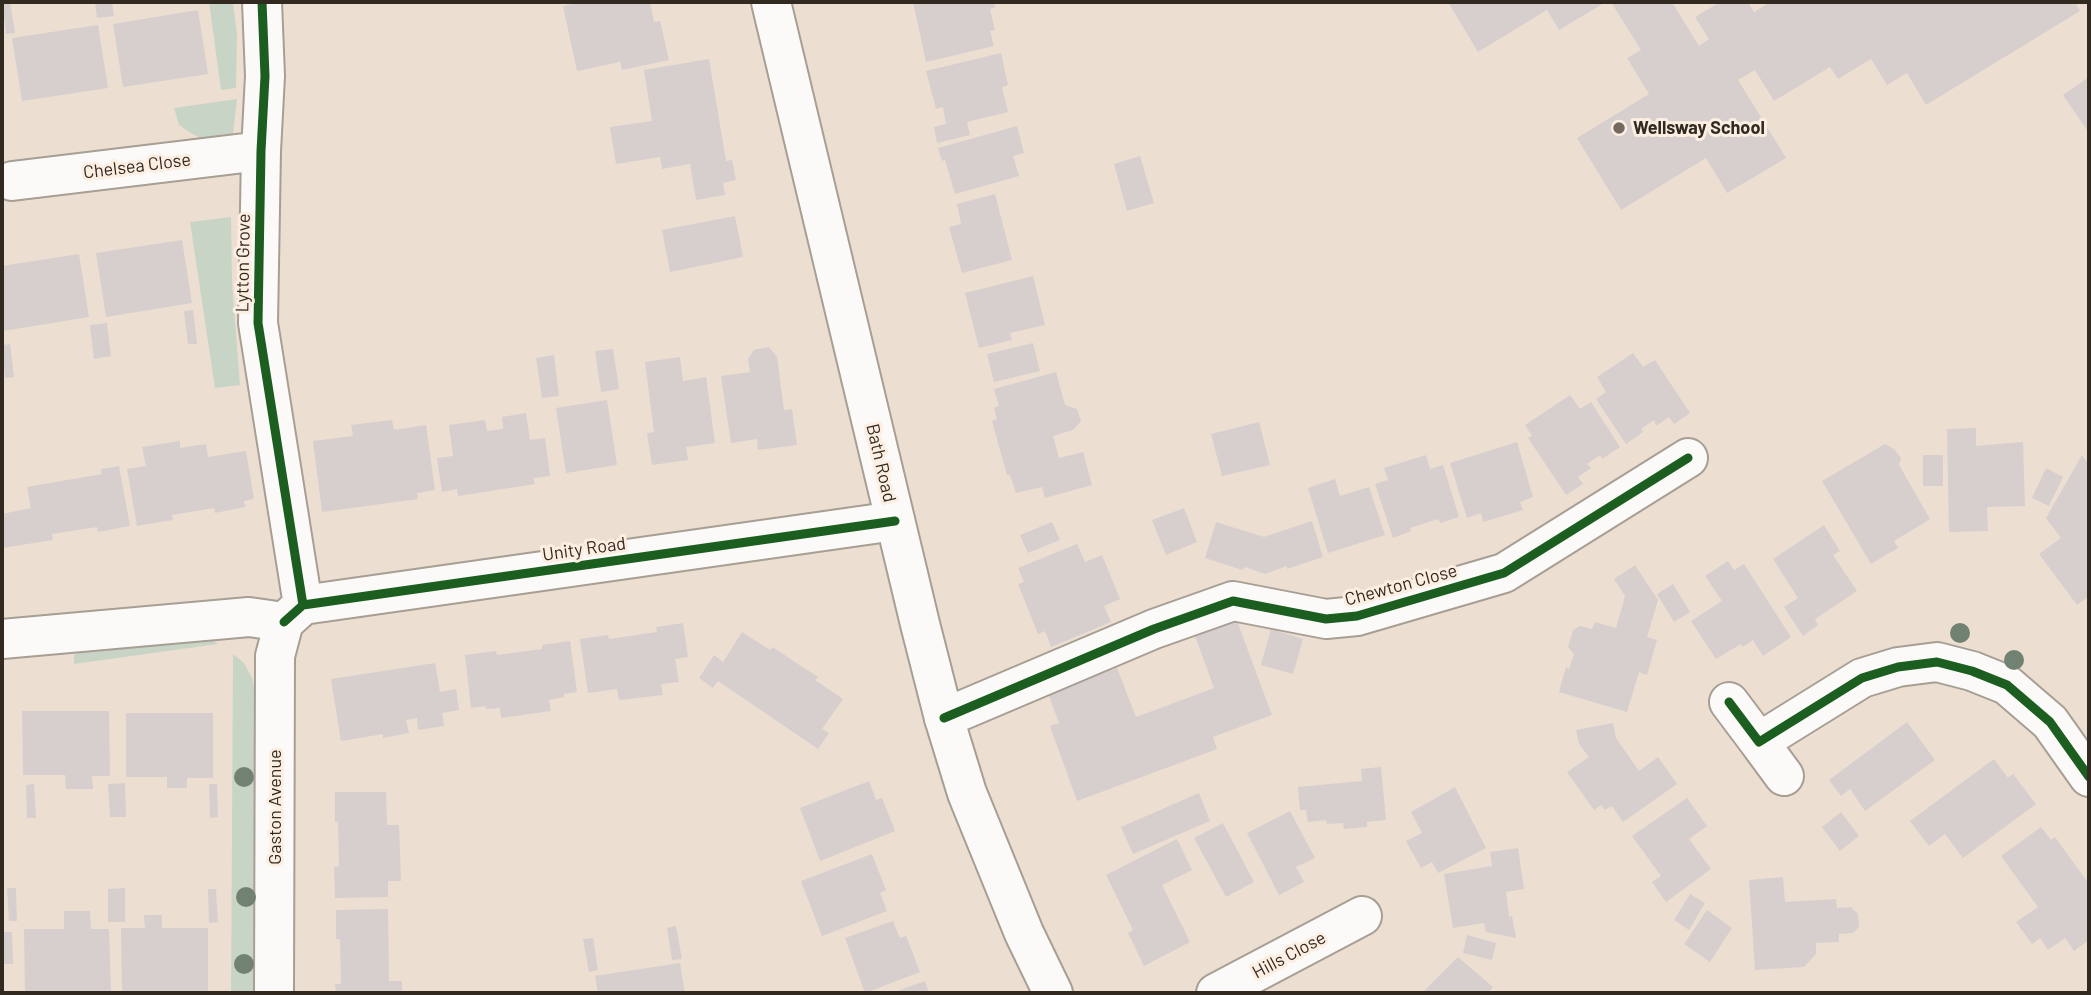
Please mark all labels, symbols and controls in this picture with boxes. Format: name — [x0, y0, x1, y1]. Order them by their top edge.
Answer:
place label: Wellsway School — [1633, 117, 1765, 139]
marker: Wellsway School — [1611, 120, 1627, 136]
street label: Chelsea Close — [82, 149, 192, 183]
street label: Lytton Grove — [231, 213, 255, 313]
street label: Bath Road — [861, 422, 901, 504]
street label: Unity Road — [541, 532, 627, 566]
street label: Chewton Close — [1342, 560, 1460, 610]
street label: Gaston Avenue — [264, 749, 286, 865]
street label: Hills Close — [1249, 927, 1329, 983]

